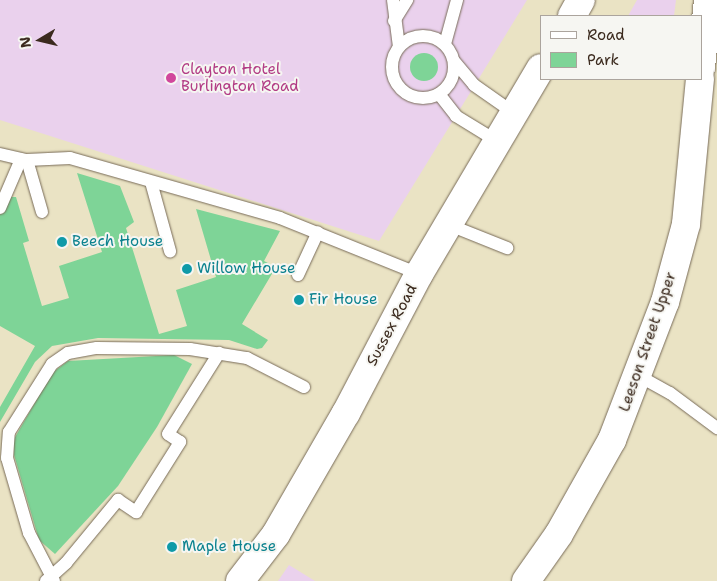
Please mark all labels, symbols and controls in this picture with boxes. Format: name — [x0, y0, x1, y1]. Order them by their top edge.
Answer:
north arrow — [15, 15, 65, 65]
legend — [540, 15, 702, 80]
text: Road — [587, 25, 625, 45]
text: N — [15, 35, 35, 49]
text: Park — [587, 50, 619, 70]
place label: Clayton Hotel Burlington Road — [181, 60, 299, 95]
marker: Clayton Hotel Burlington Road — [165, 72, 177, 84]
place label: Beech House — [72, 233, 163, 251]
marker: Beech House — [56, 236, 68, 248]
place label: Willow House — [197, 260, 295, 278]
marker: Willow House — [181, 263, 193, 275]
street label: Leeson Street Upper — [616, 270, 680, 414]
street label: Sussex Road — [363, 281, 421, 369]
place label: Fir House — [309, 291, 378, 309]
marker: Fir House — [293, 294, 305, 306]
place label: Maple House — [182, 538, 276, 556]
marker: Maple House — [166, 541, 178, 553]

